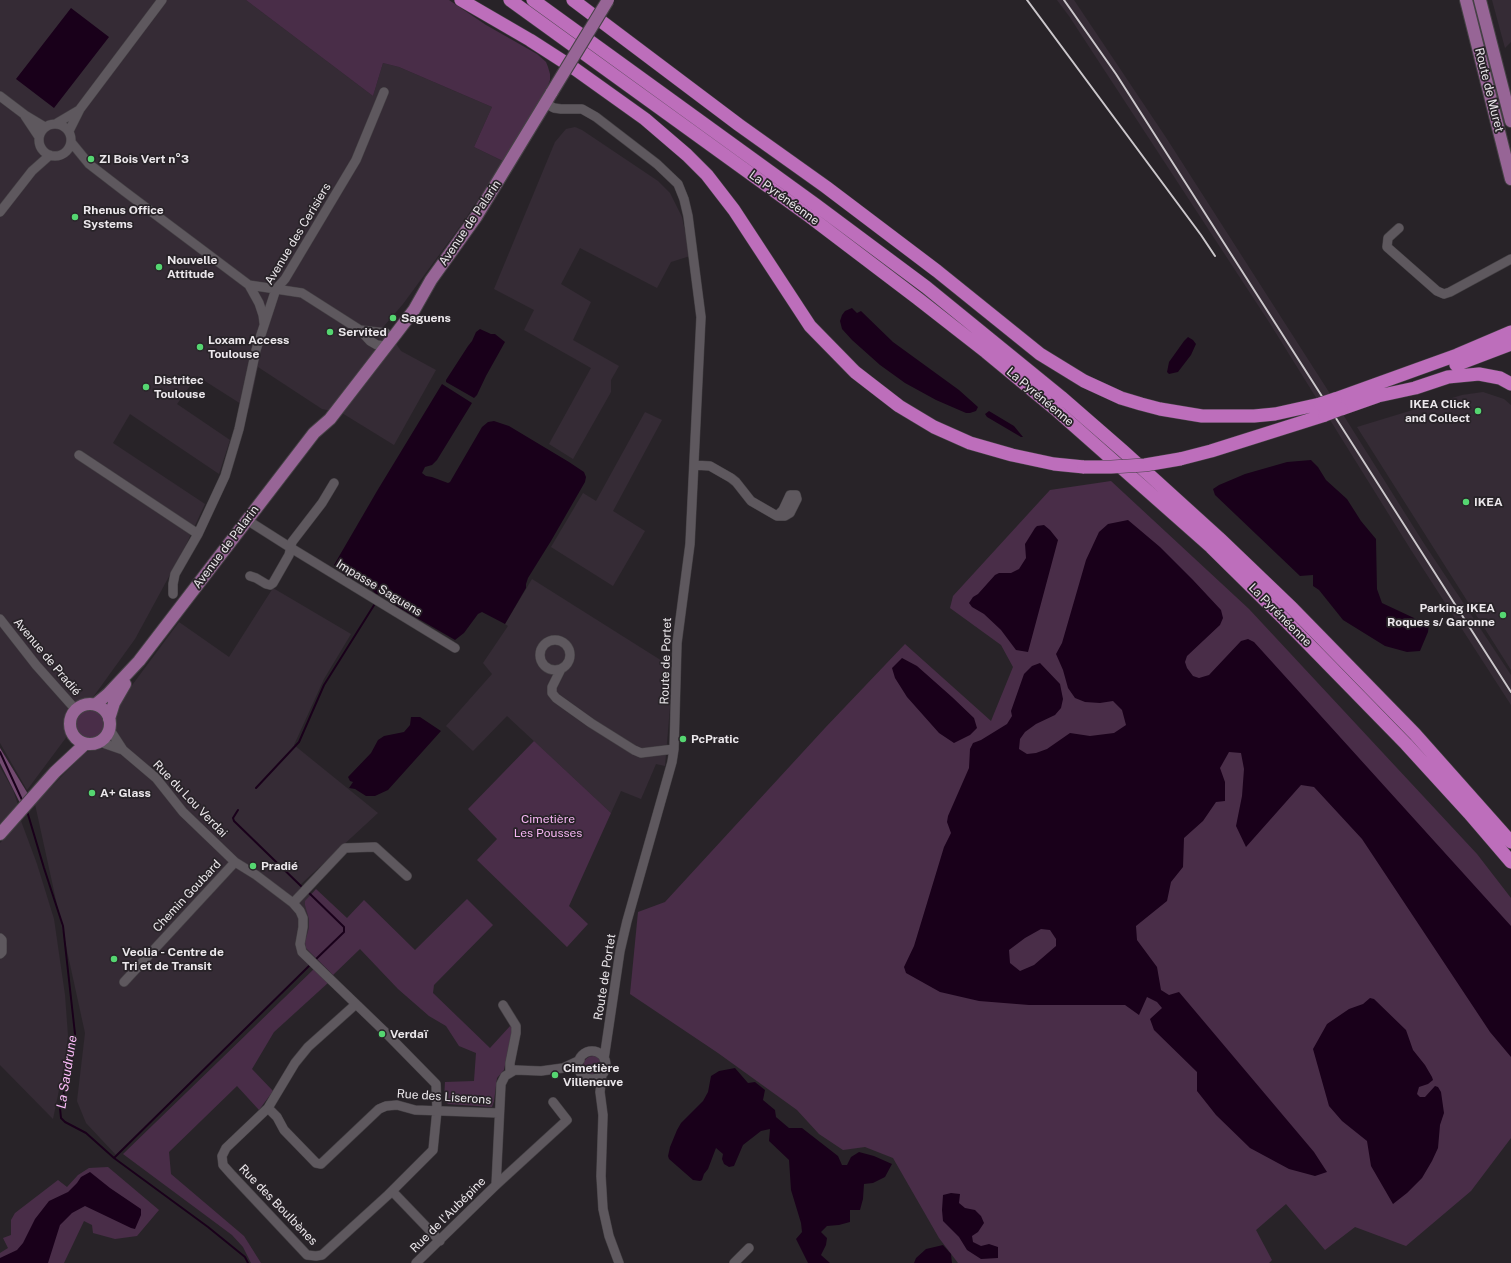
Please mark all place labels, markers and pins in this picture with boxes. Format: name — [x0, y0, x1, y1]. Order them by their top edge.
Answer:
place label: ZI Bois Vert n°3 — [99, 152, 189, 166]
marker: ZI Bois Vert n°3 — [86, 154, 96, 164]
place label: Rhenus Office Systems — [83, 203, 164, 231]
marker: Rhenus Office Systems — [70, 212, 80, 222]
place label: Nouvelle Attitude — [167, 253, 217, 281]
marker: Nouvelle Attitude — [154, 262, 164, 272]
place label: Saguens — [401, 311, 451, 325]
marker: Saguens — [388, 313, 398, 323]
place label: Servited — [338, 325, 387, 339]
marker: Servited — [325, 327, 335, 337]
place label: Loxam Access Toulouse — [208, 333, 289, 361]
marker: Loxam Access Toulouse — [195, 342, 205, 352]
place label: Distritec Toulouse — [154, 373, 205, 401]
marker: Distritec Toulouse — [141, 382, 151, 392]
place label: IKEA Click and Collect — [1405, 397, 1470, 425]
marker: IKEA Click and Collect — [1473, 406, 1483, 416]
place label: IKEA — [1474, 495, 1503, 509]
marker: IKEA — [1461, 497, 1471, 507]
place label: Parking IKEA Roques s/ Garonne — [1387, 601, 1495, 629]
marker: Parking IKEA Roques s/ Garonne — [1498, 610, 1508, 620]
place label: PcPratic — [691, 732, 739, 746]
marker: PcPratic — [678, 734, 688, 744]
place label: A+ Glass — [100, 786, 151, 800]
marker: A+ Glass — [87, 788, 97, 798]
place label: Pradié — [261, 859, 298, 873]
marker: Pradié — [248, 861, 258, 871]
place label: Veolia - Centre de Tri et de Transit — [122, 945, 224, 973]
marker: Veolia - Centre de Tri et de Transit — [109, 954, 119, 964]
place label: Verdaï — [390, 1027, 428, 1041]
marker: Verdaï — [377, 1029, 387, 1039]
place label: Cimetière Villeneuve — [563, 1061, 623, 1089]
marker: Cimetière Villeneuve — [550, 1070, 560, 1080]

